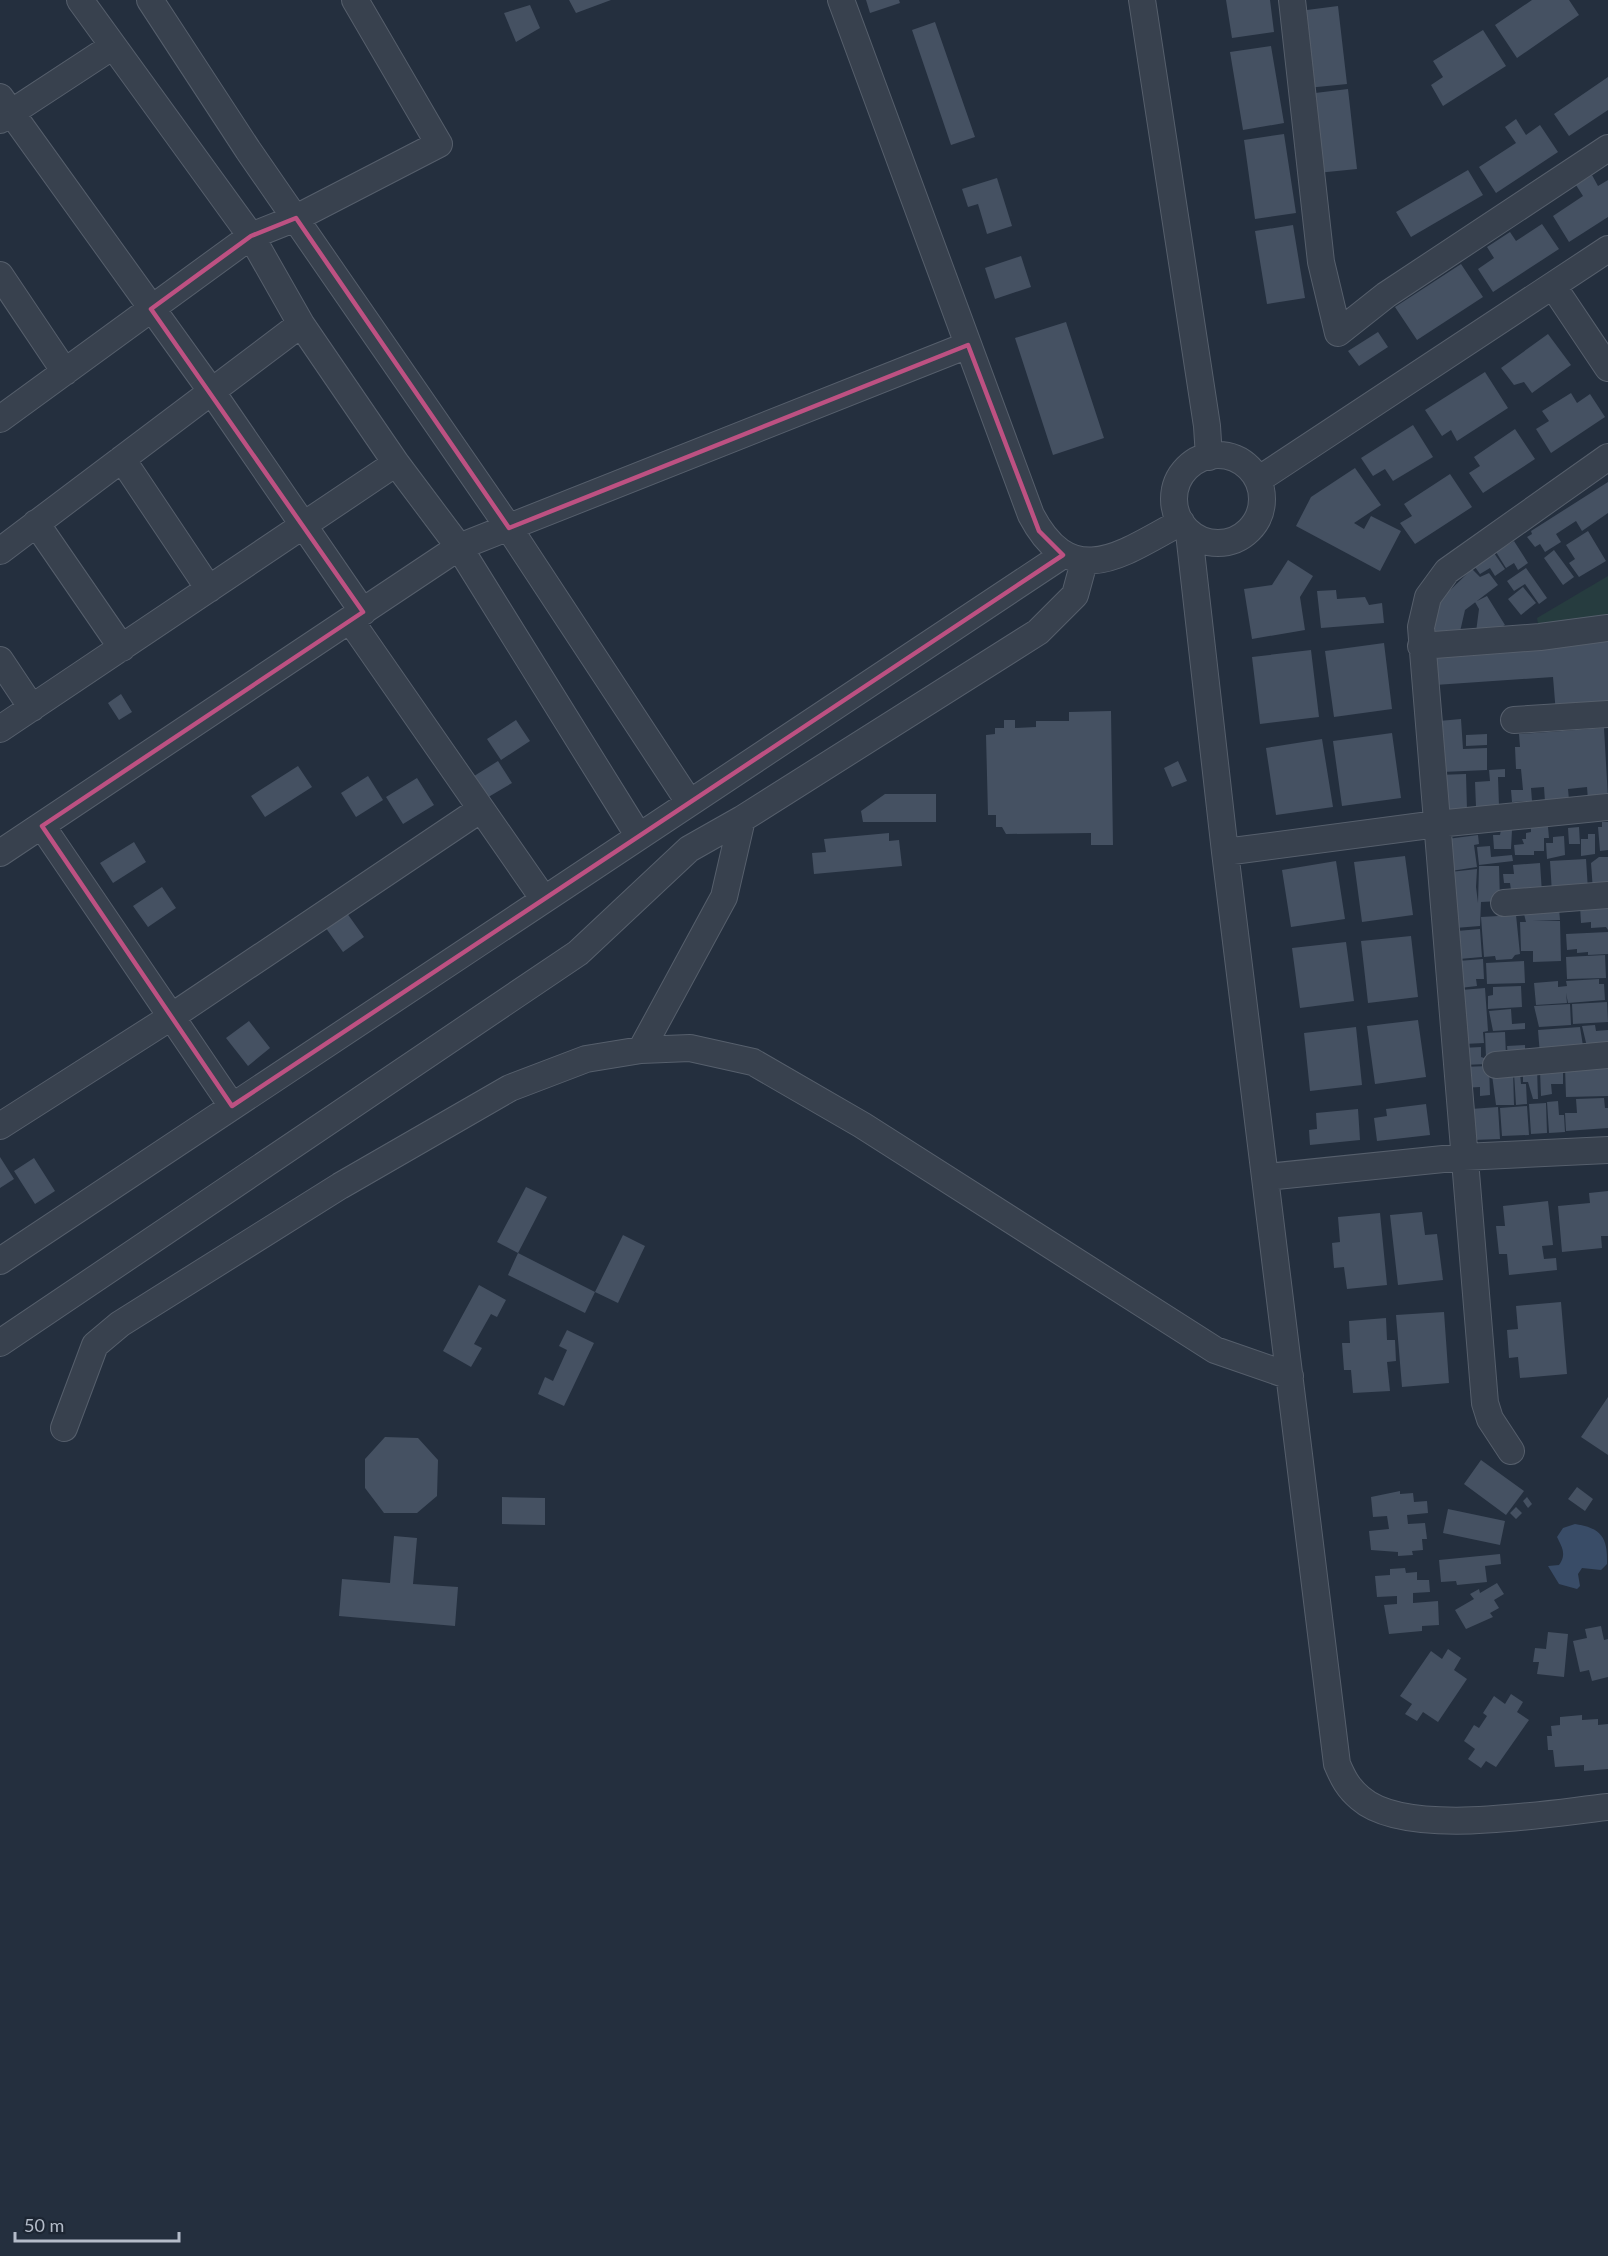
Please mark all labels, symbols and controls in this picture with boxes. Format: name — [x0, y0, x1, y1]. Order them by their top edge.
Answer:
scale bar — [15, 2205, 178, 2243]
text: 50 m — [24, 2214, 64, 2236]

